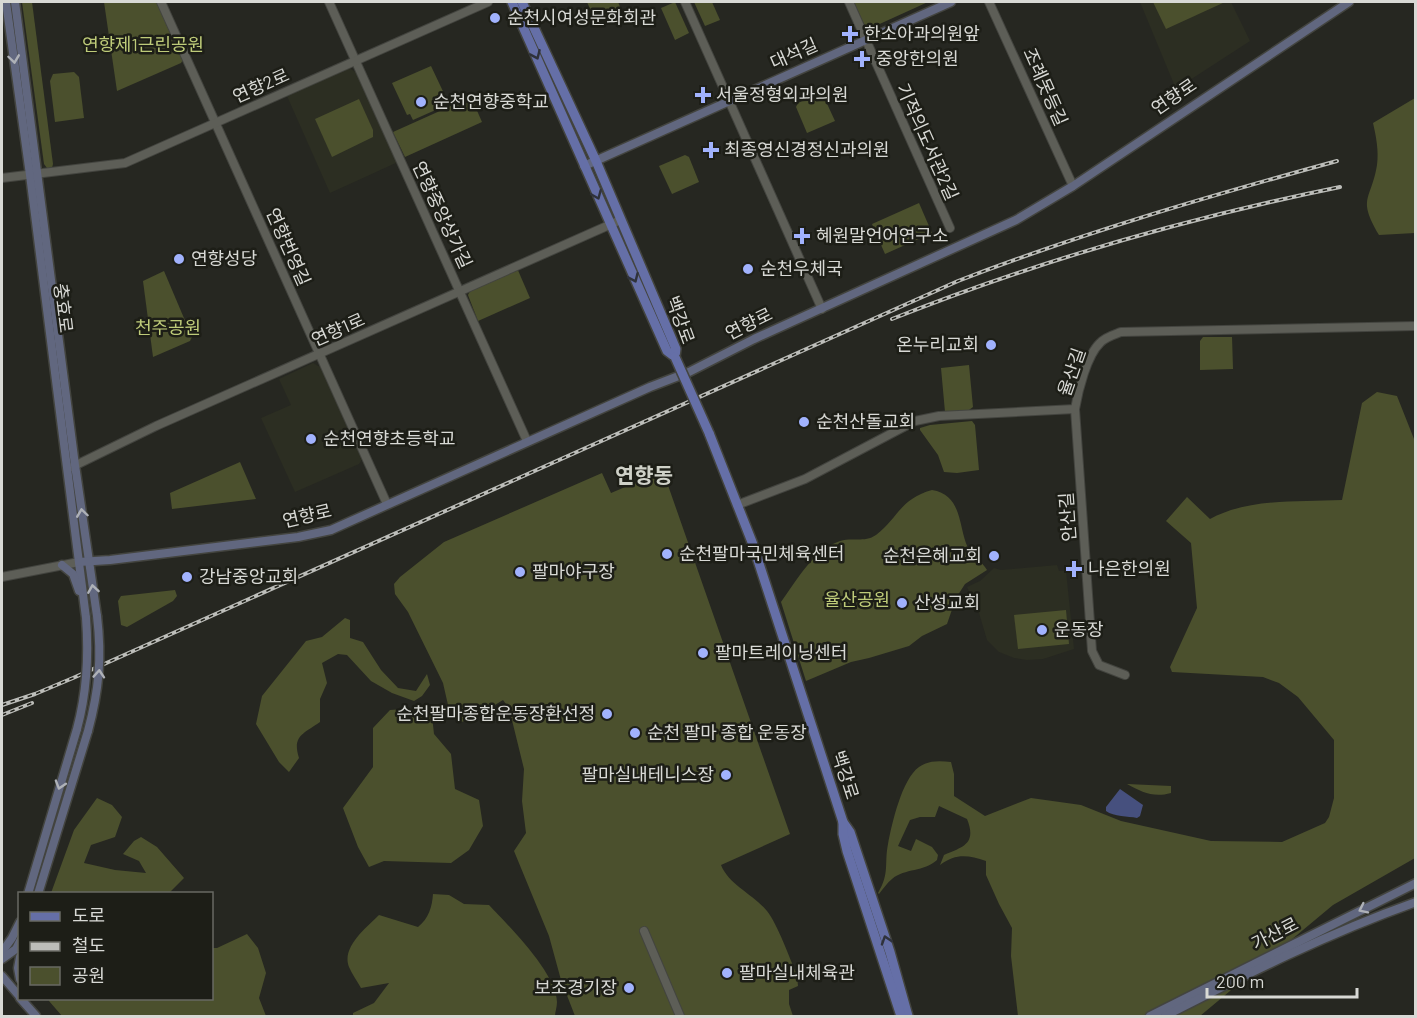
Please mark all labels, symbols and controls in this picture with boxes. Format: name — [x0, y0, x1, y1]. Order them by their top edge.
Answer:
place label: 순천시여성문화회관 — [507, 6, 656, 28]
marker: 순천시여성문화회관 — [488, 11, 502, 25]
place label: 한소아과의원앞 — [864, 22, 980, 44]
marker: 한소아과의원앞 — [841, 25, 859, 43]
park label: 연향제1근린공원 — [82, 33, 204, 55]
street label: 대석길 — [766, 33, 821, 73]
street label: 조례못등길 — [1019, 44, 1073, 129]
place label: 중앙한의원 — [876, 47, 959, 69]
one-way arrow — [529, 49, 541, 60]
marker: 중앙한의원 — [853, 50, 871, 68]
one-way arrow — [7, 55, 19, 64]
street label: 연향2로 — [229, 63, 292, 107]
street label: 연향로 — [1147, 73, 1200, 119]
street label: 기적의도서관2길 — [892, 80, 964, 203]
place label: 서울정형외과의원 — [716, 83, 848, 105]
marker: 서울정형외과의원 — [694, 86, 712, 104]
place label: 순천연향중학교 — [433, 90, 549, 112]
marker: 순천연향중학교 — [414, 95, 428, 109]
place label: 최종영신경정신과의원 — [724, 138, 890, 160]
marker: 최종영신경정신과의원 — [702, 141, 720, 159]
street label: 연향중앙상가길 — [408, 157, 477, 272]
one-way arrow — [590, 189, 602, 200]
street label: 연향번영길 — [262, 204, 316, 289]
place label: 혜원말언어연구소 — [816, 224, 948, 246]
marker: 혜원말언어연구소 — [793, 227, 811, 245]
place label: 연향성당 — [191, 247, 257, 269]
marker: 연향성당 — [172, 252, 186, 266]
place label: 순천우체국 — [760, 257, 843, 279]
marker: 순천우체국 — [741, 262, 755, 276]
one-way arrow — [626, 272, 638, 283]
street label: 충효로 — [50, 282, 78, 334]
street label: 백강로 — [662, 293, 700, 347]
street label: 연향로 — [721, 302, 776, 344]
street label: 연향1로 — [308, 308, 368, 351]
park label: 천주공원 — [135, 316, 201, 338]
place label: 온누리교회 — [896, 333, 979, 355]
marker: 온누리교회 — [984, 338, 998, 352]
street label: 율산길 — [1053, 345, 1090, 399]
place label: 순천산돌교회 — [816, 410, 915, 432]
marker: 순천산돌교회 — [797, 415, 811, 429]
place label: 순천연향초등학교 — [323, 427, 455, 449]
marker: 순천연향초등학교 — [304, 432, 318, 446]
district label: 연향동 — [615, 462, 673, 487]
street label: 안산길 — [1054, 492, 1080, 543]
street label: 연향로 — [280, 499, 333, 531]
one-way arrow — [77, 509, 89, 518]
place label: 순천팔마국민체육센터 — [679, 542, 845, 564]
place label: 순천은혜교회 — [883, 544, 982, 566]
marker: 순천팔마국민체육센터 — [660, 547, 674, 561]
marker: 순천은혜교회 — [987, 549, 1001, 563]
place label: 나은한의원 — [1088, 557, 1171, 579]
place label: 팔마야구장 — [532, 560, 615, 582]
marker: 나은한의원 — [1065, 560, 1083, 578]
place label: 강남중앙교회 — [199, 565, 298, 587]
marker: 팔마야구장 — [513, 565, 527, 579]
marker: 강남중앙교회 — [180, 570, 194, 584]
one-way arrow — [88, 585, 100, 594]
park label: 율산공원 — [824, 588, 890, 610]
place label: 산성교회 — [914, 591, 980, 613]
marker: 산성교회 — [895, 596, 909, 610]
place label: 운동장 — [1054, 618, 1104, 640]
marker: 운동장 — [1035, 623, 1049, 637]
place label: 팔마트레이닝센터 — [715, 641, 847, 663]
marker: 팔마트레이닝센터 — [696, 646, 710, 660]
one-way arrow — [93, 670, 106, 679]
place label: 순천팔마종합운동장환선정 — [396, 702, 595, 724]
marker: 순천팔마종합운동장환선정 — [600, 707, 614, 721]
place label: 순천 팔마 종합 운동장 — [647, 721, 807, 743]
marker: 순천 팔마 종합 운동장 — [628, 726, 642, 740]
street label: 백강로 — [828, 748, 864, 802]
place label: 팔마실내테니스장 — [582, 763, 714, 785]
marker: 팔마실내테니스장 — [719, 768, 733, 782]
one-way arrow — [55, 779, 67, 790]
legend — [18, 892, 213, 1000]
one-way arrow — [1359, 902, 1370, 913]
text: 도로 — [72, 904, 105, 926]
street label: 가산로 — [1247, 912, 1302, 954]
text: 철도 — [72, 934, 105, 956]
one-way arrow — [881, 935, 893, 946]
place label: 팔마실내체육관 — [739, 961, 855, 983]
scale bar — [1207, 961, 1357, 999]
text: 공원 — [72, 964, 105, 986]
marker: 팔마실내체육관 — [720, 966, 734, 980]
text: 200 m — [1216, 970, 1264, 992]
place label: 보조경기장 — [534, 976, 617, 998]
marker: 보조경기장 — [622, 981, 636, 995]

